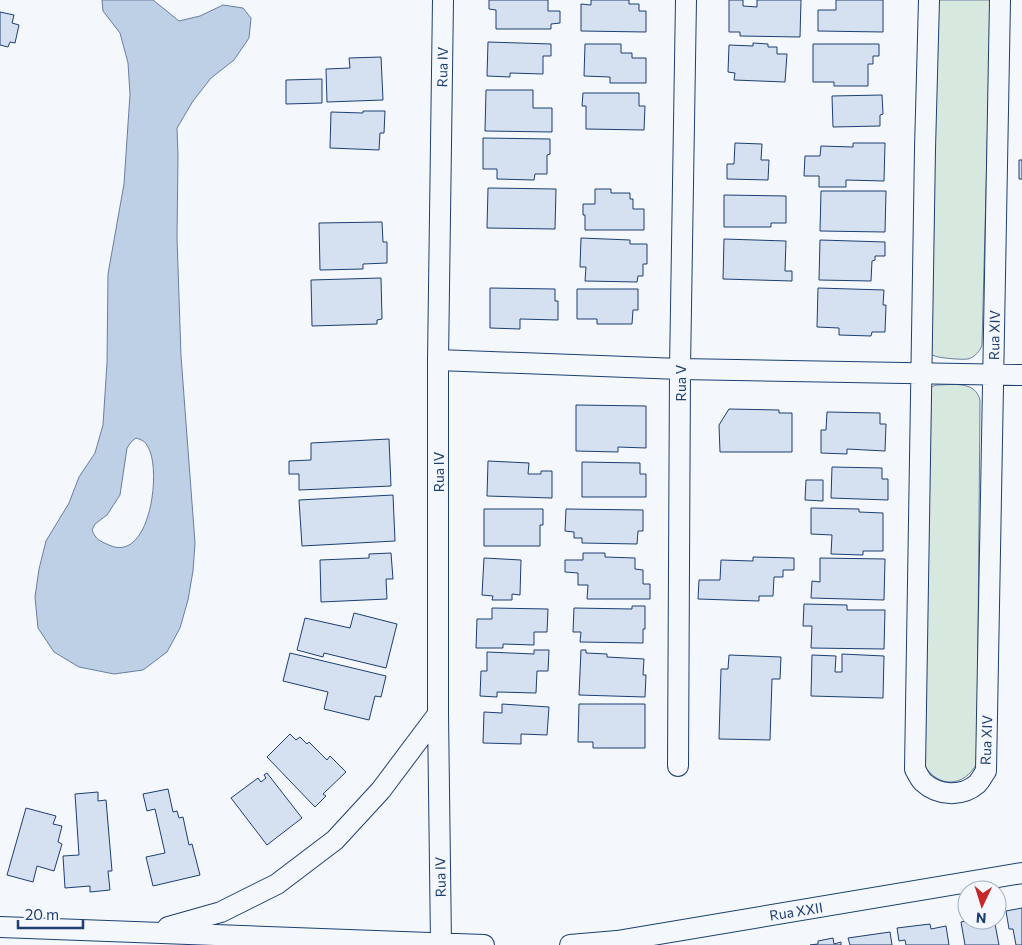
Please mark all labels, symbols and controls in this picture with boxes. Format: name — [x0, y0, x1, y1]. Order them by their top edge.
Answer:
street label: Rua IV — [433, 46, 451, 87]
street label: Rua XIV — [985, 309, 1003, 360]
street label: Rua V — [672, 364, 689, 401]
street label: Rua IV — [430, 451, 447, 492]
street label: Rua XIV — [977, 714, 995, 765]
street label: Rua IV — [431, 856, 449, 897]
north arrow — [957, 880, 1007, 930]
scale bar — [18, 898, 82, 930]
street label: Rua XXII — [768, 898, 824, 924]
text: 20 m — [25, 905, 59, 923]
text: N — [975, 910, 987, 927]

